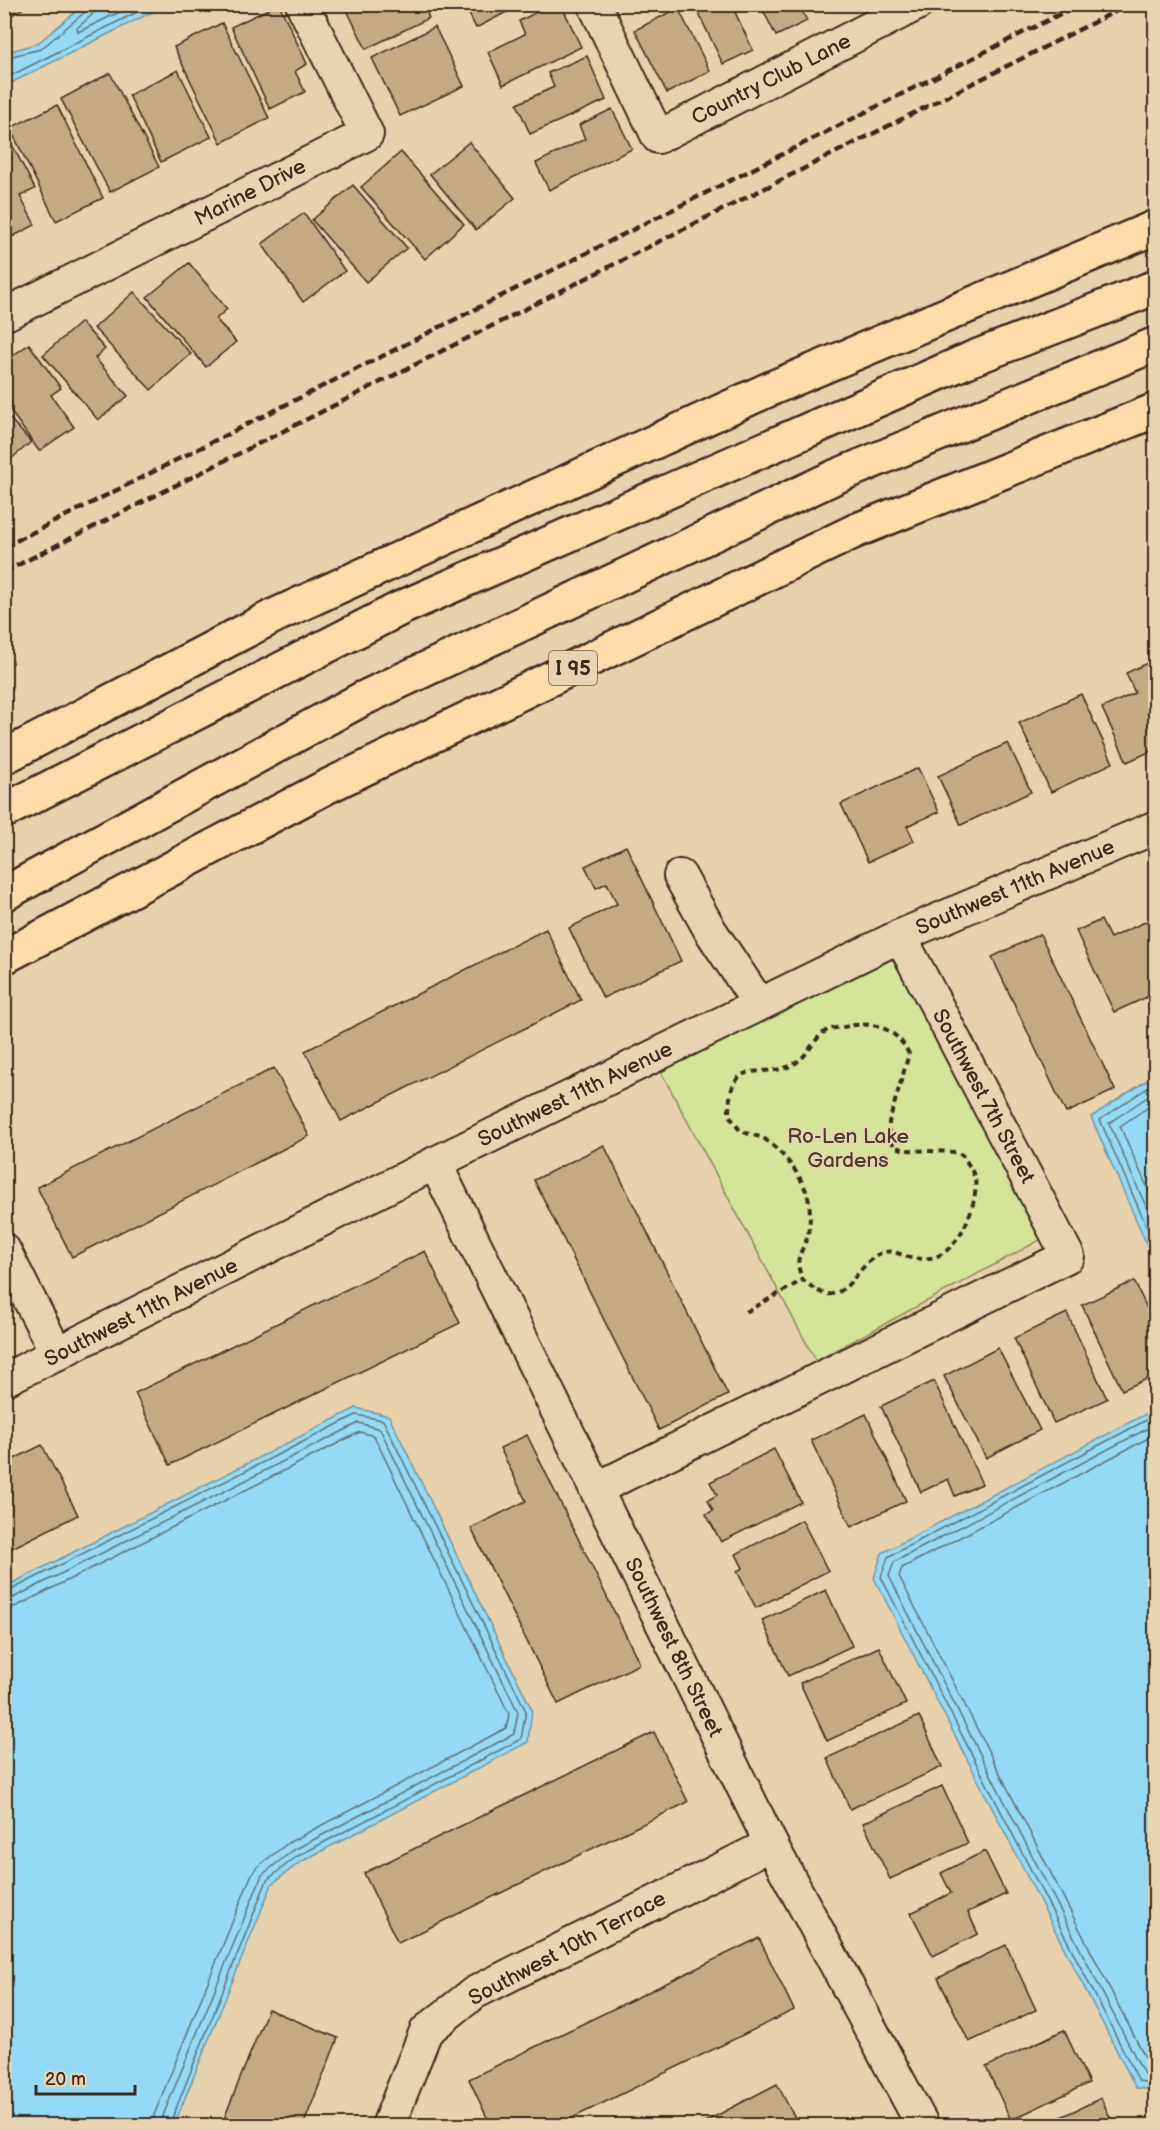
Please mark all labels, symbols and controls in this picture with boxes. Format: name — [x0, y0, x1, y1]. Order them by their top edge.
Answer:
street label: Country Club Lane — [687, 28, 855, 130]
street label: Marine Drive — [190, 154, 310, 231]
road number: I 95 — [549, 651, 597, 685]
street label: Southwest 11th Avenue — [912, 834, 1118, 941]
street label: Southwest 7th Street — [927, 1005, 1040, 1188]
street label: Southwest 11th Avenue — [474, 1036, 677, 1152]
park label: Ro-Len Lake Gardens — [787, 1124, 909, 1173]
street label: Southwest 11th Avenue — [40, 1253, 242, 1372]
street label: Southwest 8th Street — [619, 1554, 728, 1741]
street label: Southwest 10th Terrace — [464, 1886, 670, 2011]
scale bar — [36, 2058, 135, 2096]
text: 20 m — [45, 2069, 86, 2090]

